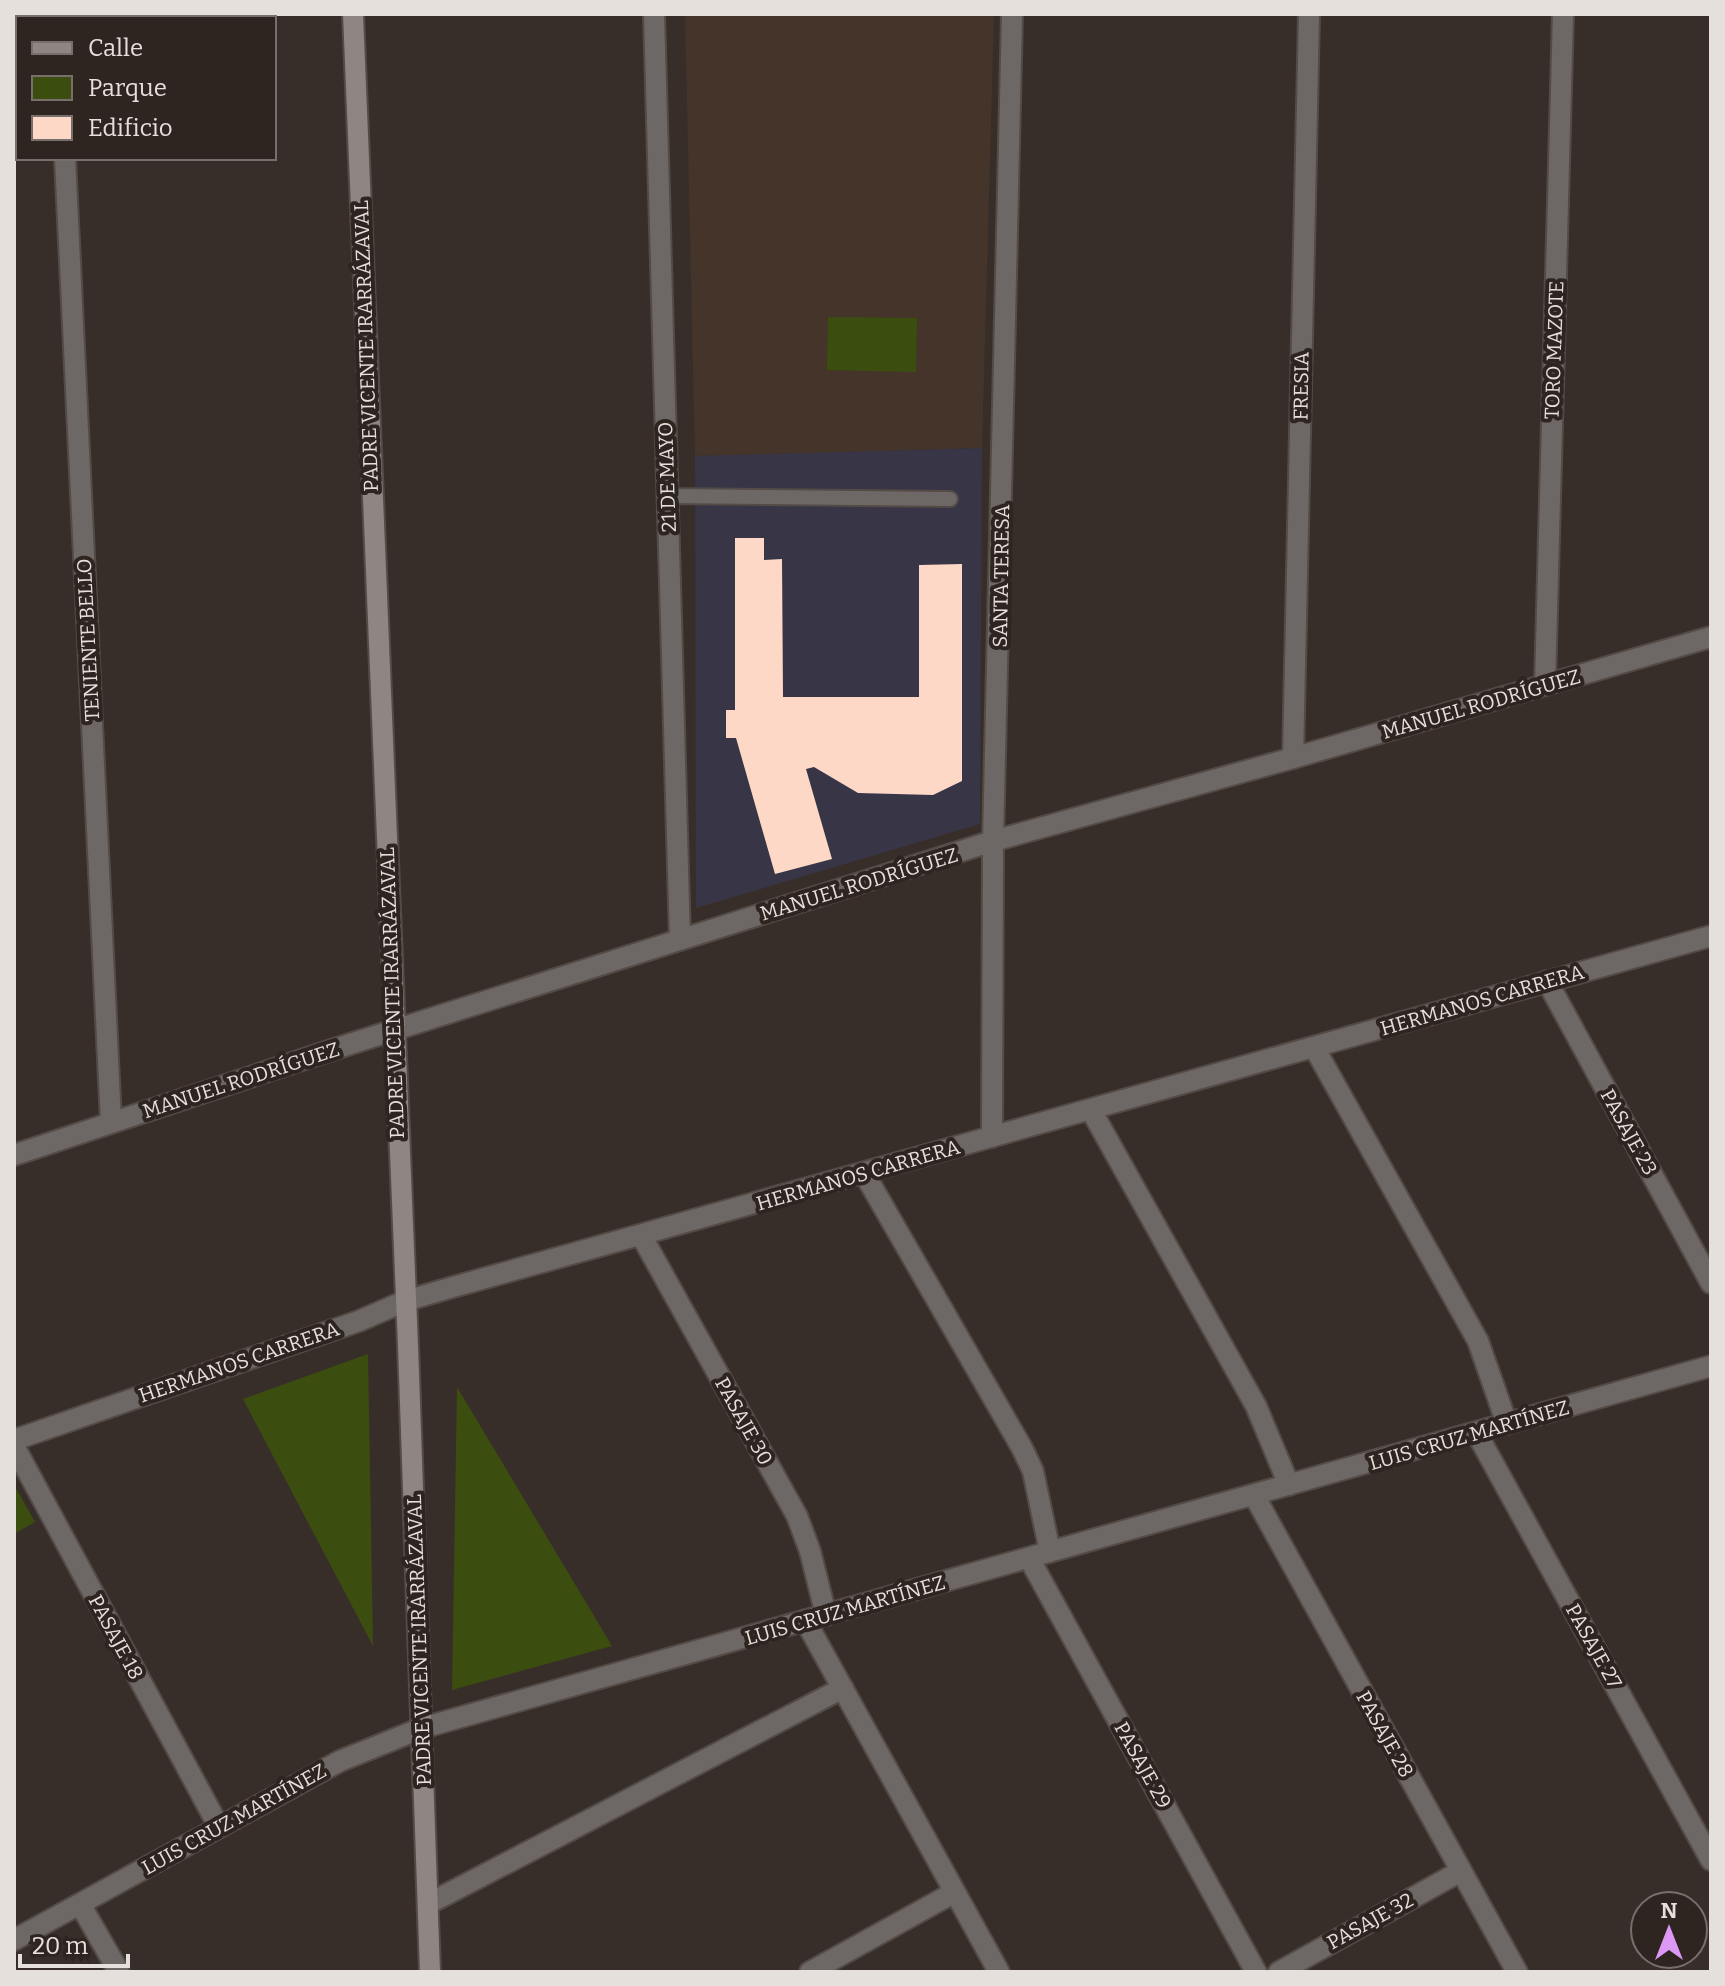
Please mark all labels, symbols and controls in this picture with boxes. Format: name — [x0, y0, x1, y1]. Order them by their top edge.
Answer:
legend — [16, 16, 276, 160]
text: Calle — [88, 34, 143, 62]
text: Parque — [88, 74, 167, 102]
text: Edificio — [88, 114, 173, 142]
street label: PADRE VICENTE IRARRÁZAVAL — [349, 200, 383, 492]
street label: TORO MAZOTE — [1540, 280, 1568, 420]
street label: FRESIA — [1288, 351, 1314, 421]
street label: 21 DE MAYO — [653, 421, 681, 533]
street label: SANTA TERESA — [988, 503, 1014, 648]
street label: TENIENTE BELLO — [72, 558, 104, 722]
street label: MANUEL RODRÍGUEZ — [1379, 664, 1583, 744]
street label: MANUEL RODRÍGUEZ — [757, 842, 961, 926]
street label: PADRE VICENTE IRARRÁZAVAL — [375, 847, 409, 1139]
street label: HERMANOS CARRERA — [1378, 959, 1587, 1041]
street label: MANUEL RODRÍGUEZ — [140, 1037, 342, 1123]
street label: PASAJE 23 — [1596, 1085, 1662, 1179]
street label: HERMANOS CARRERA — [754, 1134, 963, 1216]
street label: HERMANOS CARRERA — [136, 1316, 343, 1408]
street label: PASAJE 30 — [710, 1373, 778, 1469]
street label: LUIS CRUZ MARTÍNEZ — [1366, 1395, 1572, 1475]
street label: PADRE VICENTE IRARRÁZAVAL — [402, 1494, 436, 1786]
street label: LUIS CRUZ MARTÍNEZ — [742, 1570, 948, 1650]
street label: PASAJE 18 — [84, 1591, 148, 1683]
street label: PASAJE 27 — [1561, 1599, 1627, 1693]
street label: PASAJE 28 — [1351, 1687, 1419, 1781]
street label: PASAJE 29 — [1109, 1718, 1177, 1812]
street label: LUIS CRUZ MARTÍNEZ — [138, 1758, 330, 1880]
street label: PASAJE 32 — [1323, 1888, 1417, 1954]
north arrow — [1629, 1890, 1709, 1970]
text: N — [1661, 1897, 1678, 1924]
scale bar — [20, 1918, 128, 1968]
text: 20 m — [32, 1932, 88, 1960]

